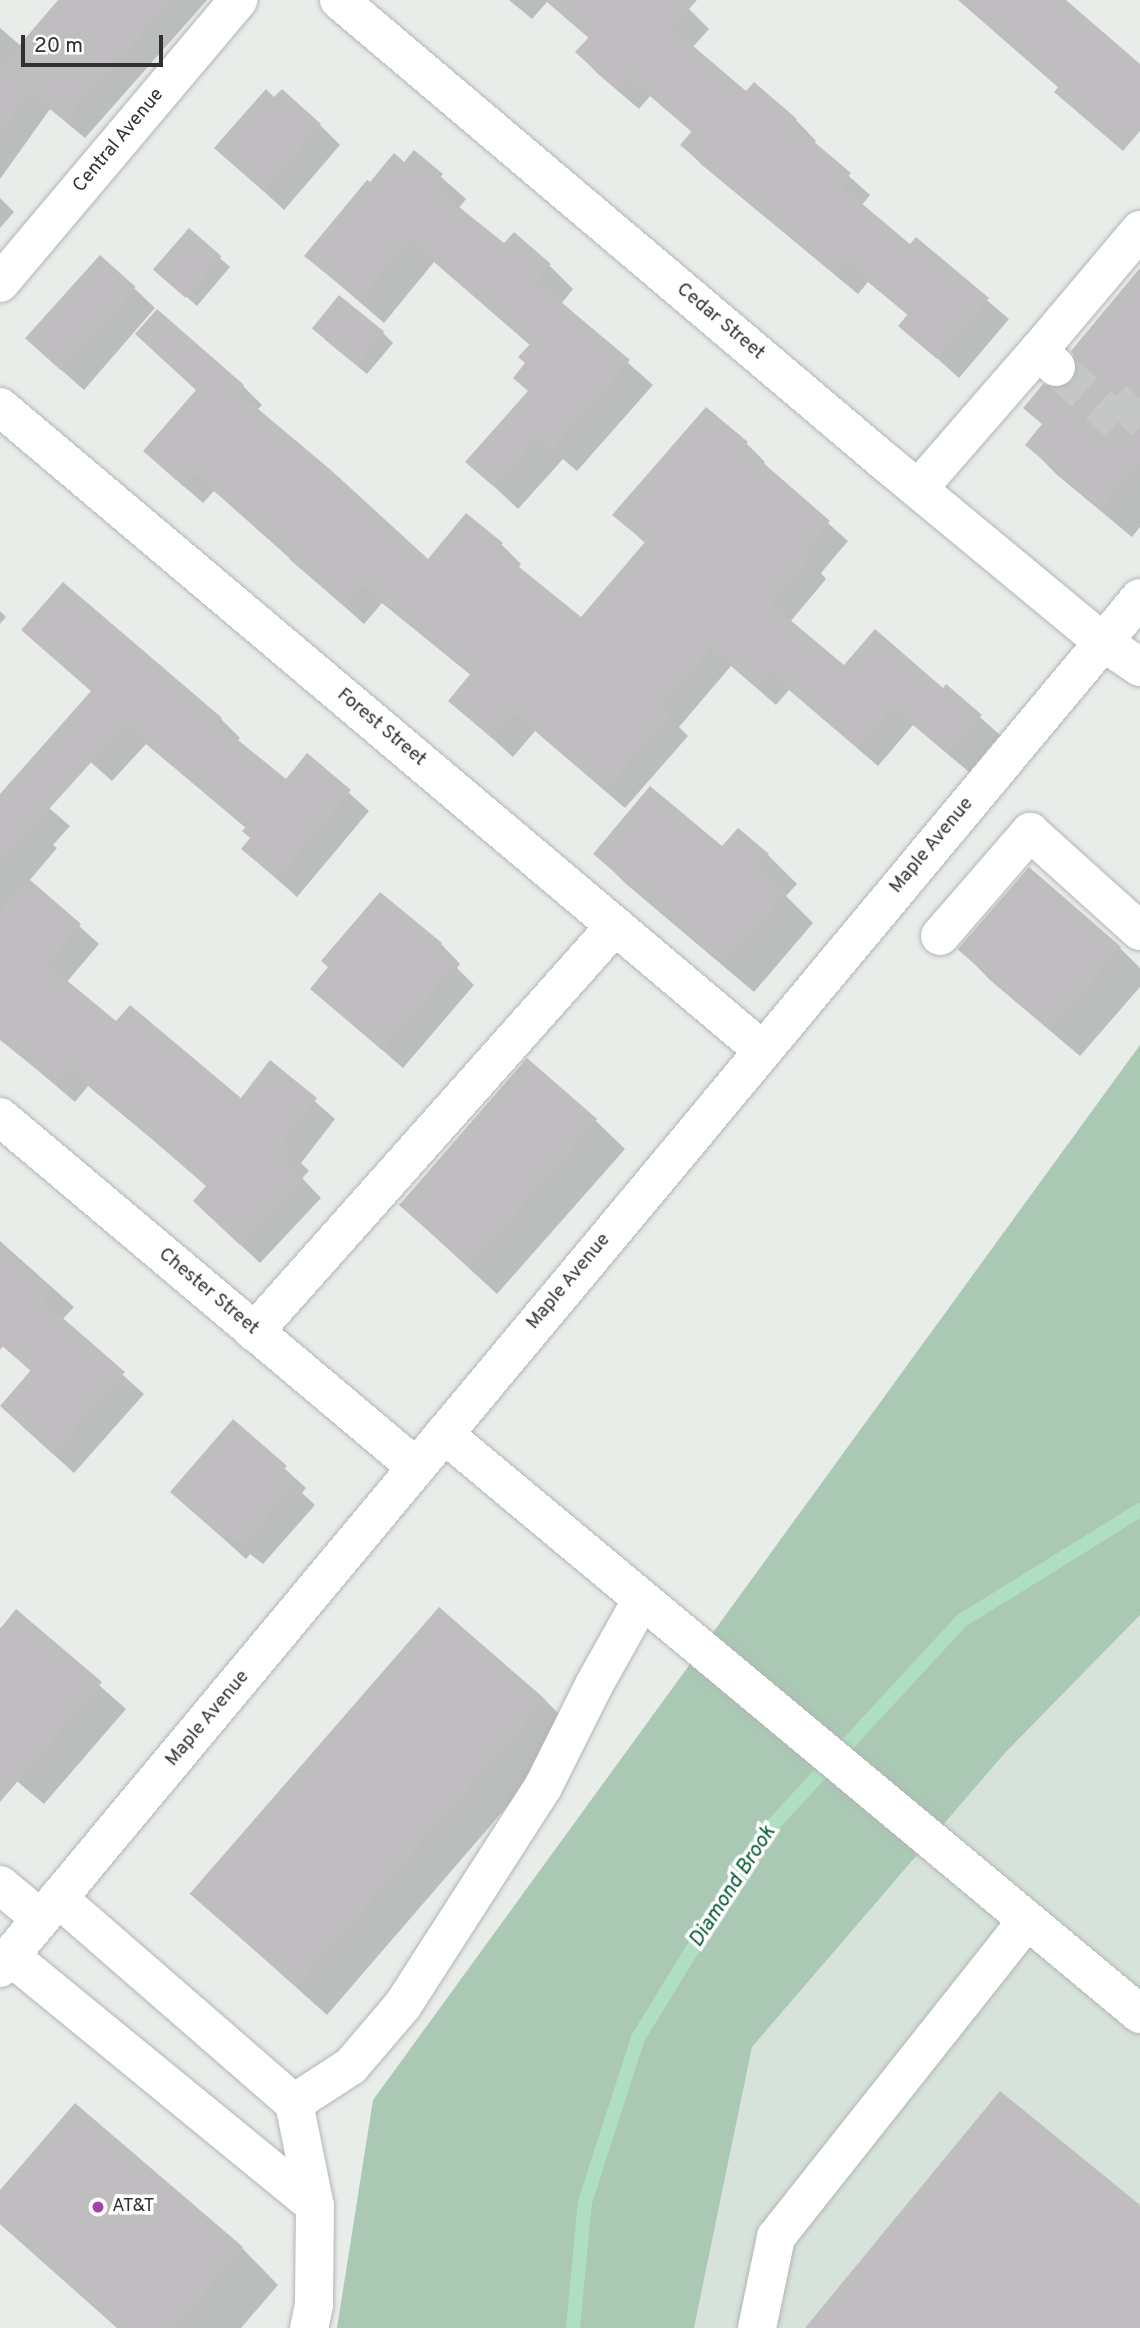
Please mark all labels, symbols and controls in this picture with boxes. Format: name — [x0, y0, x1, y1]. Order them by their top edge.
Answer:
scale bar — [24, 21, 166, 65]
text: 20 m — [34, 33, 83, 60]
street label: Central Avenue — [69, 84, 169, 198]
street label: Cedar Street — [671, 279, 769, 365]
street label: Forest Street — [332, 684, 430, 772]
street label: Maple Avenue — [885, 793, 979, 899]
street label: Maple Avenue — [522, 1229, 616, 1335]
street label: Chester Street — [153, 1244, 263, 1340]
street label: Maple Avenue — [161, 1666, 255, 1772]
water label: Diamond Brook — [684, 1822, 782, 1952]
place label: AT&T — [112, 2196, 155, 2218]
marker: AT&T — [90, 2199, 106, 2215]

